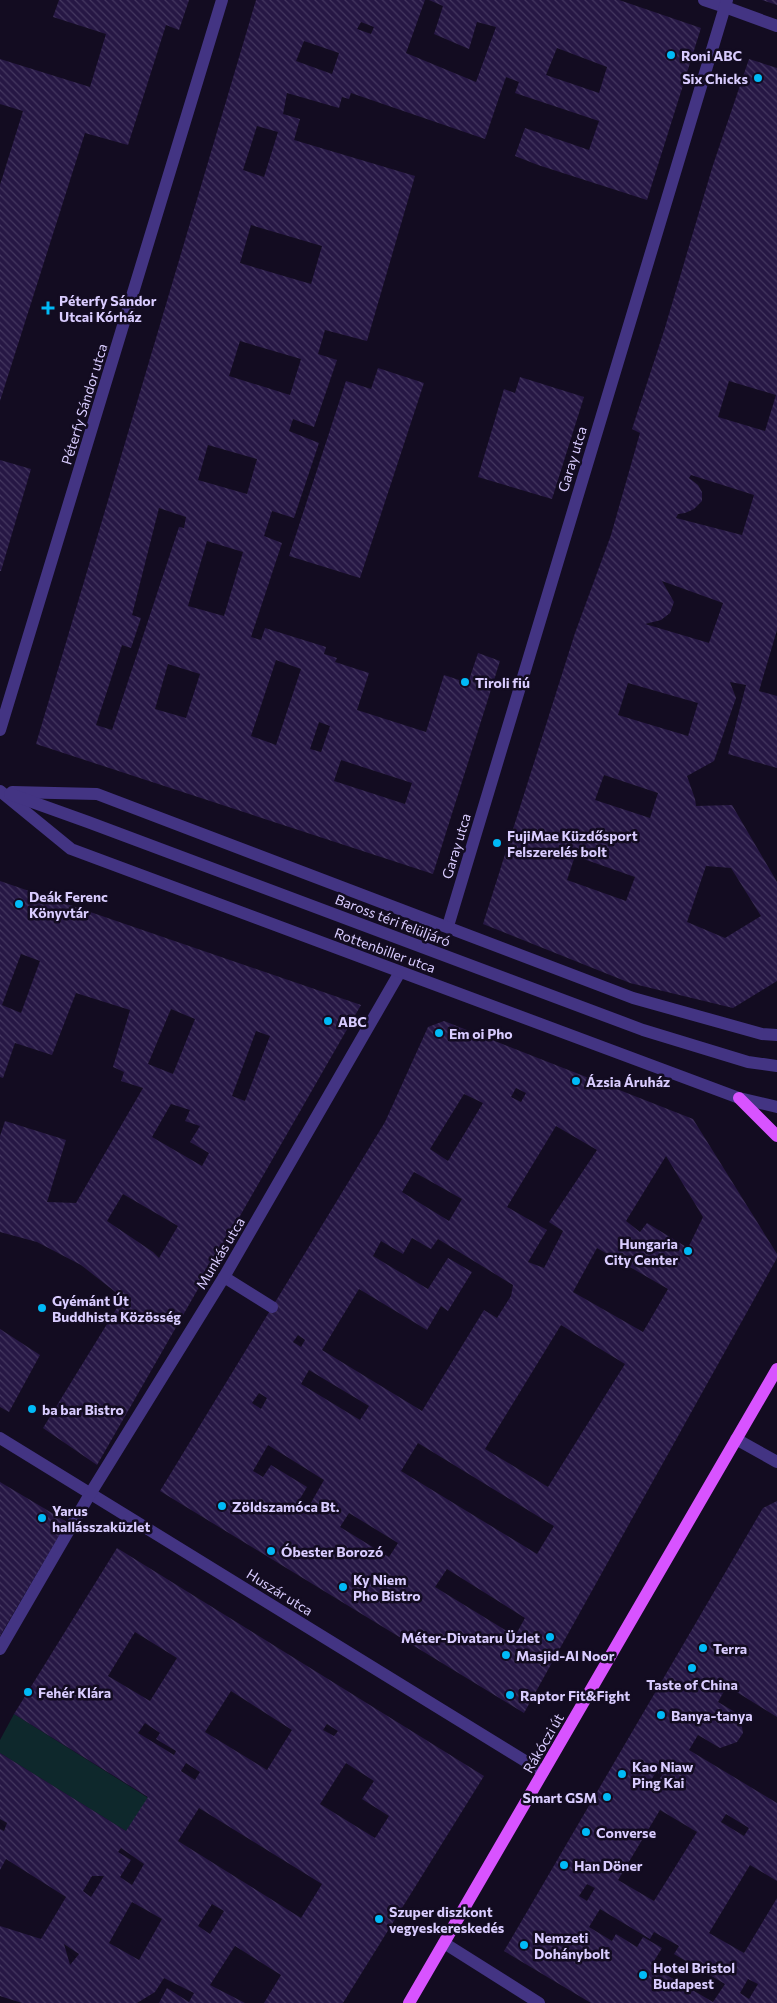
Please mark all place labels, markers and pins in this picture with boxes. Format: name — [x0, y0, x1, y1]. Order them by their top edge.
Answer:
place label: Roni ABC — [681, 47, 742, 64]
marker: Roni ABC — [665, 49, 677, 61]
place label: Six Chicks — [682, 70, 748, 87]
marker: Six Chicks — [752, 72, 764, 84]
place label: Péterfy Sándor Utcai Kórház — [59, 292, 157, 325]
marker: Péterfy Sándor Utcai Kórház — [41, 301, 55, 315]
place label: Tiroli fiú — [475, 674, 530, 691]
marker: Tiroli fiú — [459, 676, 471, 688]
place label: FujiMae Küzdősport Felszerelés bolt — [507, 827, 638, 860]
marker: FujiMae Küzdősport Felszerelés bolt — [491, 837, 503, 849]
place label: Deák Ferenc Könyvtár — [29, 888, 108, 921]
marker: Deák Ferenc Könyvtár — [13, 898, 25, 910]
place label: ABC — [338, 1013, 367, 1030]
marker: ABC — [322, 1015, 334, 1027]
place label: Em oi Pho — [449, 1025, 513, 1042]
marker: Em oi Pho — [433, 1027, 445, 1039]
place label: Ázsia Áruház — [586, 1073, 670, 1090]
marker: Ázsia Áruház — [570, 1075, 582, 1087]
place label: Hungaria City Center — [604, 1235, 678, 1268]
marker: Hungaria City Center — [682, 1245, 694, 1257]
place label: Gyémánt Út Buddhista Közösség — [52, 1292, 181, 1325]
marker: Gyémánt Út Buddhista Közösség — [36, 1302, 48, 1314]
place label: ba bar Bistro — [42, 1401, 124, 1418]
marker: ba bar Bistro — [26, 1403, 38, 1415]
place label: Zöldszamóca Bt. — [232, 1498, 340, 1515]
marker: Zöldszamóca Bt. — [216, 1500, 228, 1512]
place label: Yarus hallásszaküzlet — [52, 1502, 150, 1535]
marker: Yarus hallásszaküzlet — [36, 1512, 48, 1524]
place label: Óbester Borozó — [281, 1543, 383, 1560]
marker: Óbester Borozó — [265, 1545, 277, 1557]
place label: Ky Niem Pho Bistro — [353, 1571, 421, 1604]
marker: Ky Niem Pho Bistro — [337, 1581, 349, 1593]
place label: Méter-Divataru Üzlet — [401, 1629, 540, 1646]
marker: Méter-Divataru Üzlet — [544, 1631, 556, 1643]
place label: Terra — [713, 1640, 747, 1657]
marker: Terra — [697, 1642, 709, 1654]
place label: Masjid-Al Noor — [516, 1647, 615, 1664]
marker: Masjid-Al Noor — [500, 1649, 512, 1661]
marker: Taste of China — [686, 1662, 698, 1674]
place label: Taste of China — [646, 1676, 738, 1693]
place label: Fehér Klára — [38, 1684, 111, 1701]
marker: Fehér Klára — [22, 1686, 34, 1698]
place label: Raptor Fit&Fight — [520, 1687, 630, 1704]
marker: Raptor Fit&Fight — [504, 1689, 516, 1701]
place label: Banya-tanya — [671, 1707, 753, 1724]
marker: Banya-tanya — [655, 1709, 667, 1721]
place label: Kao Niaw Ping Kai — [632, 1758, 694, 1791]
marker: Kao Niaw Ping Kai — [616, 1768, 628, 1780]
place label: Smart GSM — [523, 1789, 597, 1806]
marker: Smart GSM — [601, 1791, 613, 1803]
place label: Converse — [596, 1824, 656, 1841]
marker: Converse — [580, 1826, 592, 1838]
place label: Han Döner — [574, 1857, 643, 1874]
marker: Han Döner — [558, 1859, 570, 1871]
place label: Szuper diszkont vegyeskereskedés — [389, 1903, 505, 1936]
marker: Szuper diszkont vegyeskereskedés — [373, 1913, 385, 1925]
place label: Nemzeti Dohánybolt — [534, 1929, 610, 1962]
marker: Nemzeti Dohánybolt — [518, 1939, 530, 1951]
place label: Hotel Bristol Budapest — [653, 1959, 735, 1992]
marker: Hotel Bristol Budapest — [637, 1969, 649, 1981]

